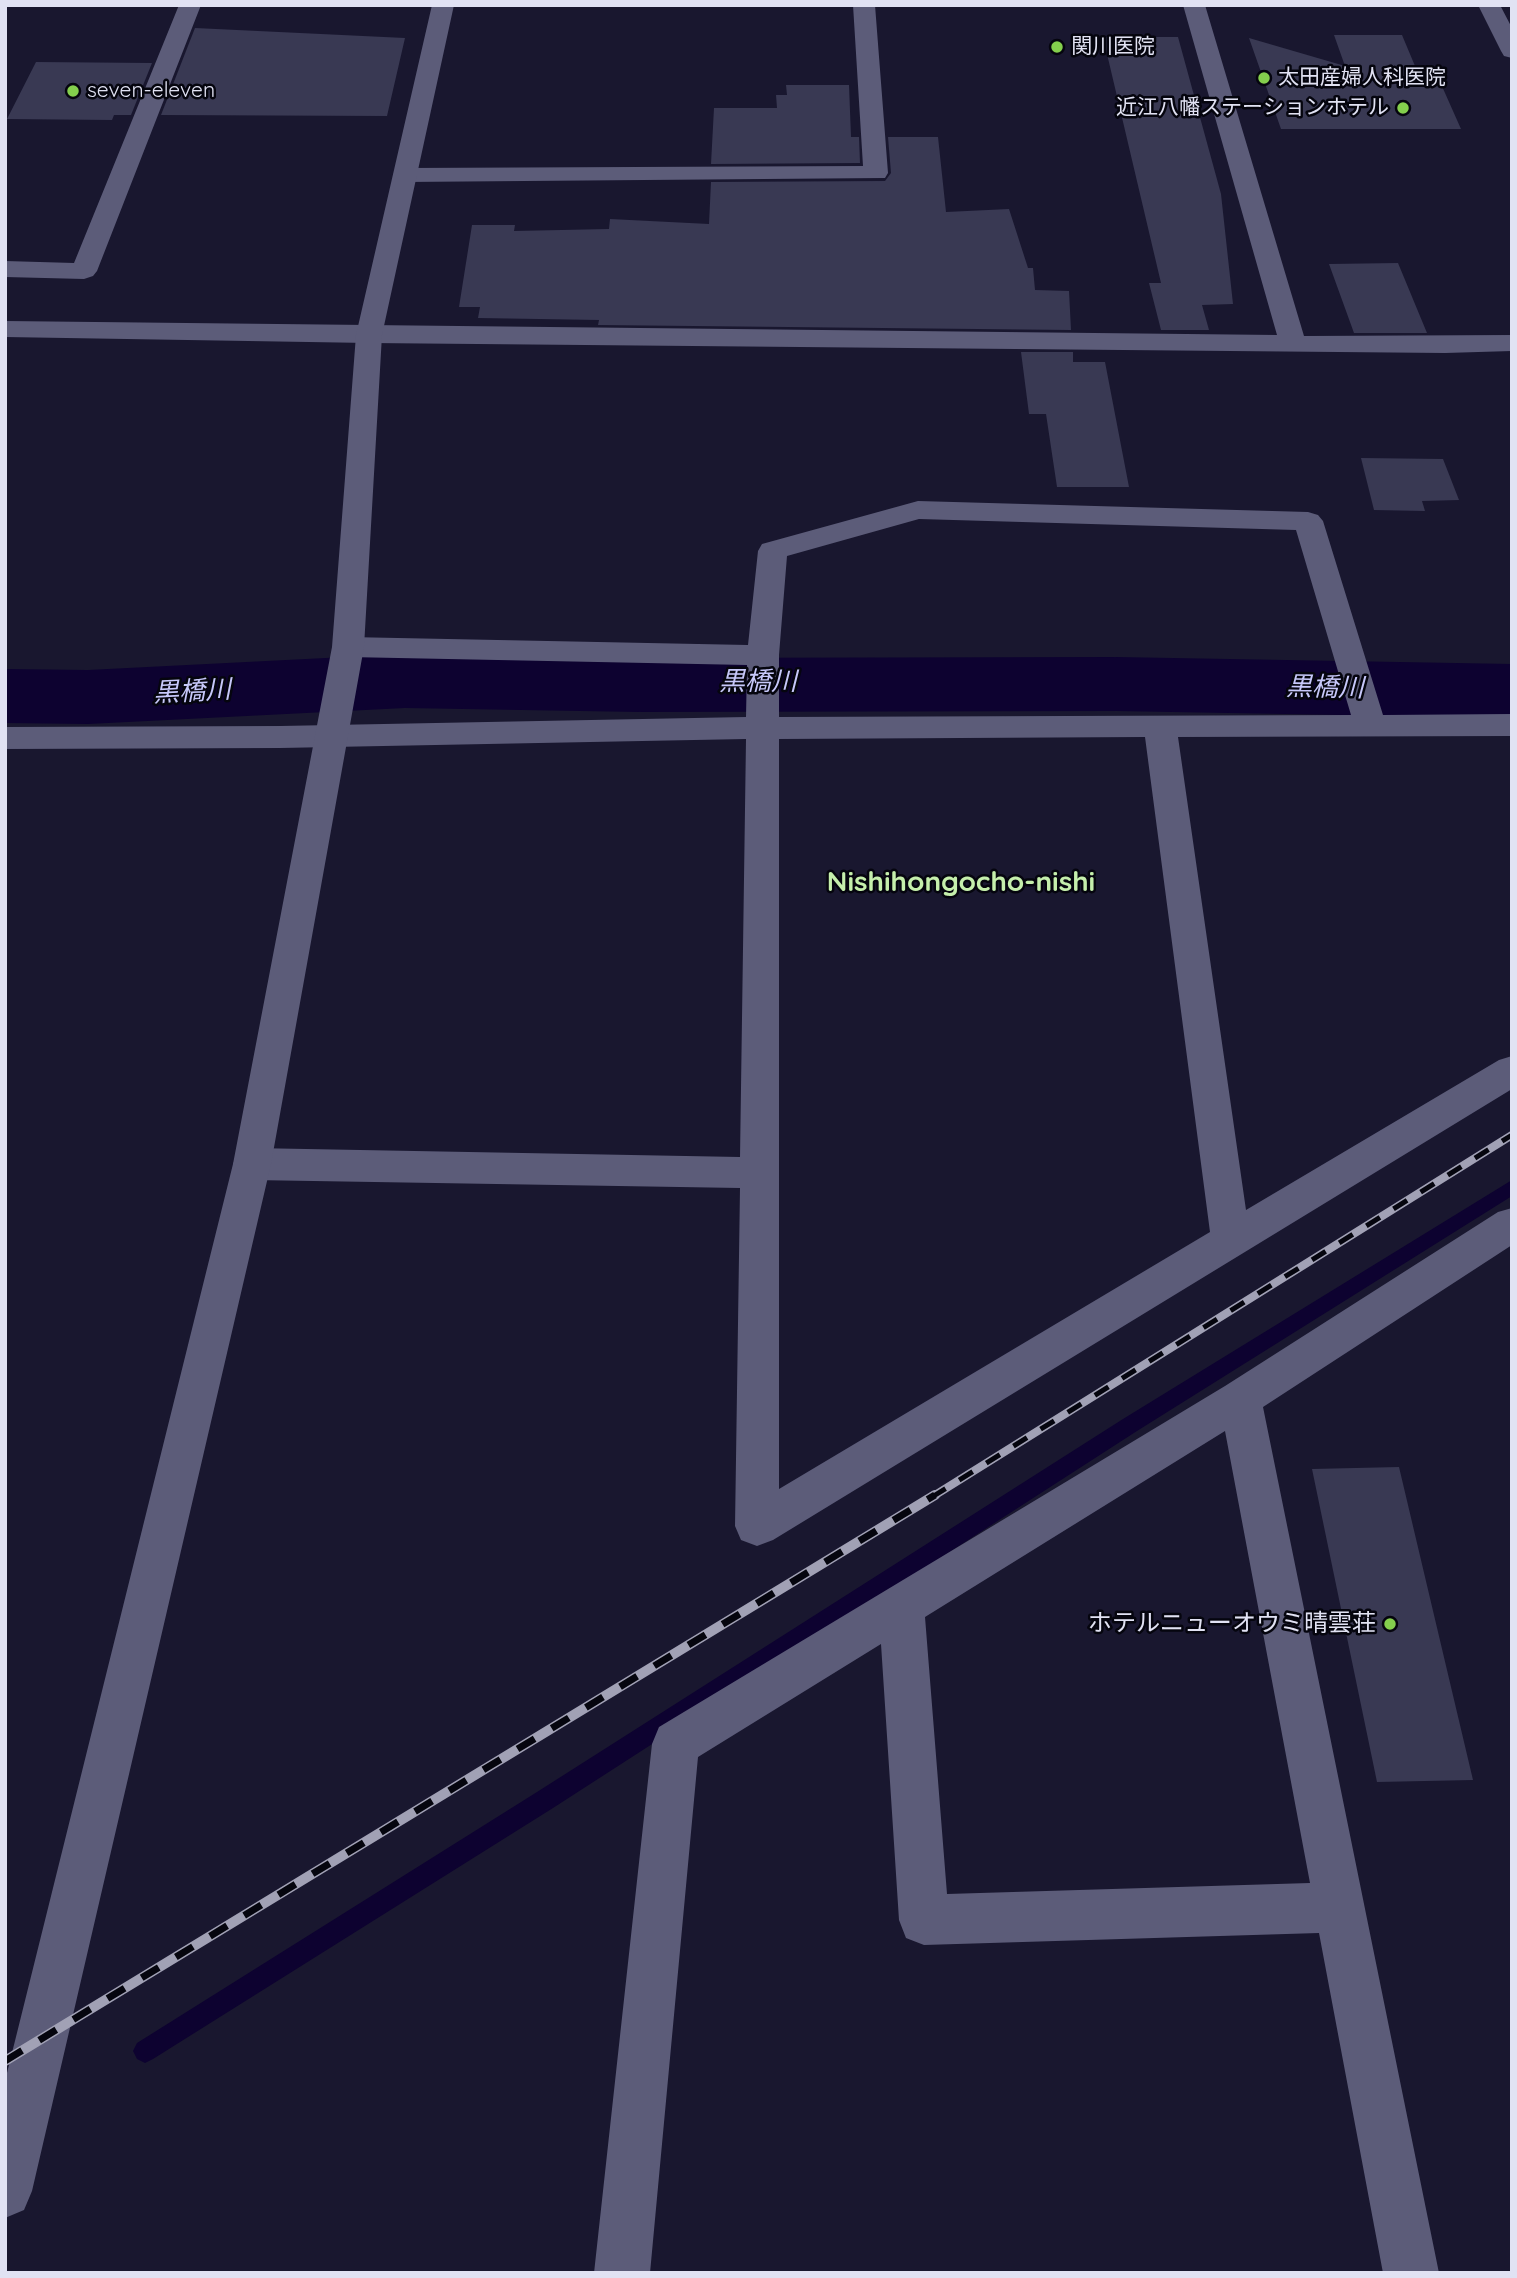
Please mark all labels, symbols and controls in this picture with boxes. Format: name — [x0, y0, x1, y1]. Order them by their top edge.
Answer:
place label: 関川医院 — [1071, 34, 1155, 60]
marker: 関川医院 — [1049, 39, 1065, 55]
place label: 太田産婦人科医院 — [1278, 65, 1446, 91]
marker: 太田産婦人科医院 — [1256, 70, 1272, 86]
place label: seven-eleven — [87, 78, 215, 104]
marker: seven-eleven — [65, 83, 81, 99]
place label: 近江八幡ステーションホテル — [1116, 95, 1389, 121]
marker: 近江八幡ステーションホテル — [1395, 100, 1411, 116]
water label: 黒橋川 — [719, 666, 797, 698]
water label: 黒橋川 — [1286, 672, 1364, 704]
water label: 黒橋川 — [152, 674, 232, 710]
district label: Nishihongocho-nishi — [827, 866, 1095, 900]
place label: ホテルニューオウミ晴雲荘 — [1088, 1610, 1376, 1638]
marker: ホテルニューオウミ晴雲荘 — [1382, 1616, 1398, 1632]

